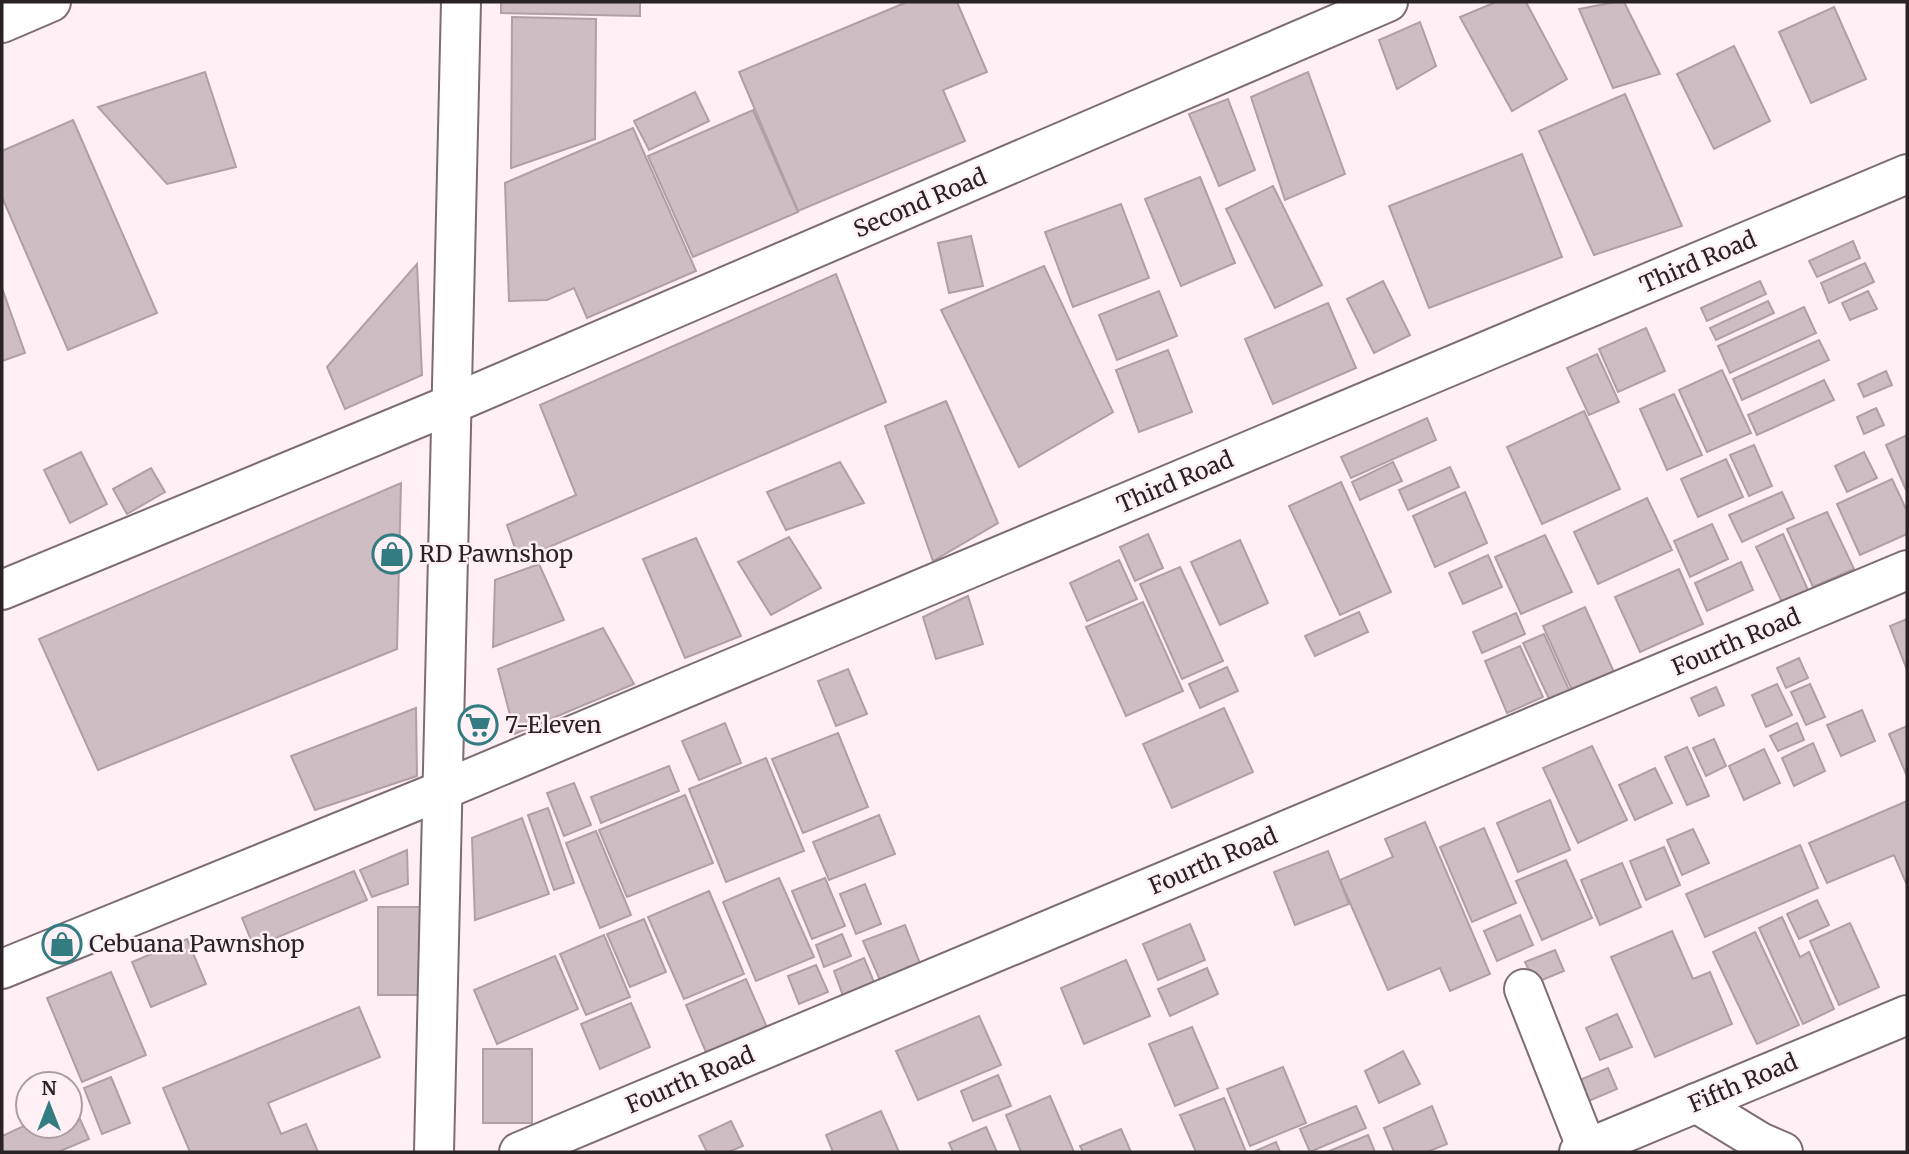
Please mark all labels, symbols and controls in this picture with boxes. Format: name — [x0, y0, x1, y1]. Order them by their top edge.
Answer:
street label: Second Road — [849, 161, 991, 244]
street label: Third Road — [1635, 224, 1760, 299]
street label: Third Road — [1112, 444, 1237, 519]
shop icon: RD Pawnshop — [371, 533, 413, 575]
place label: RD Pawnshop — [419, 539, 573, 568]
street label: Fourth Road — [1667, 601, 1804, 682]
supermarket icon: 7-Eleven — [457, 704, 499, 746]
place label: 7-Eleven — [505, 710, 602, 739]
street label: Fourth Road — [1144, 820, 1281, 901]
shop icon: Cebuana Pawnshop — [41, 923, 83, 965]
place label: Cebuana Pawnshop — [89, 929, 305, 958]
street label: Fourth Road — [621, 1039, 758, 1120]
street label: Fifth Road — [1684, 1047, 1802, 1118]
north arrow — [14, 1070, 84, 1140]
text: N — [41, 1076, 57, 1100]

